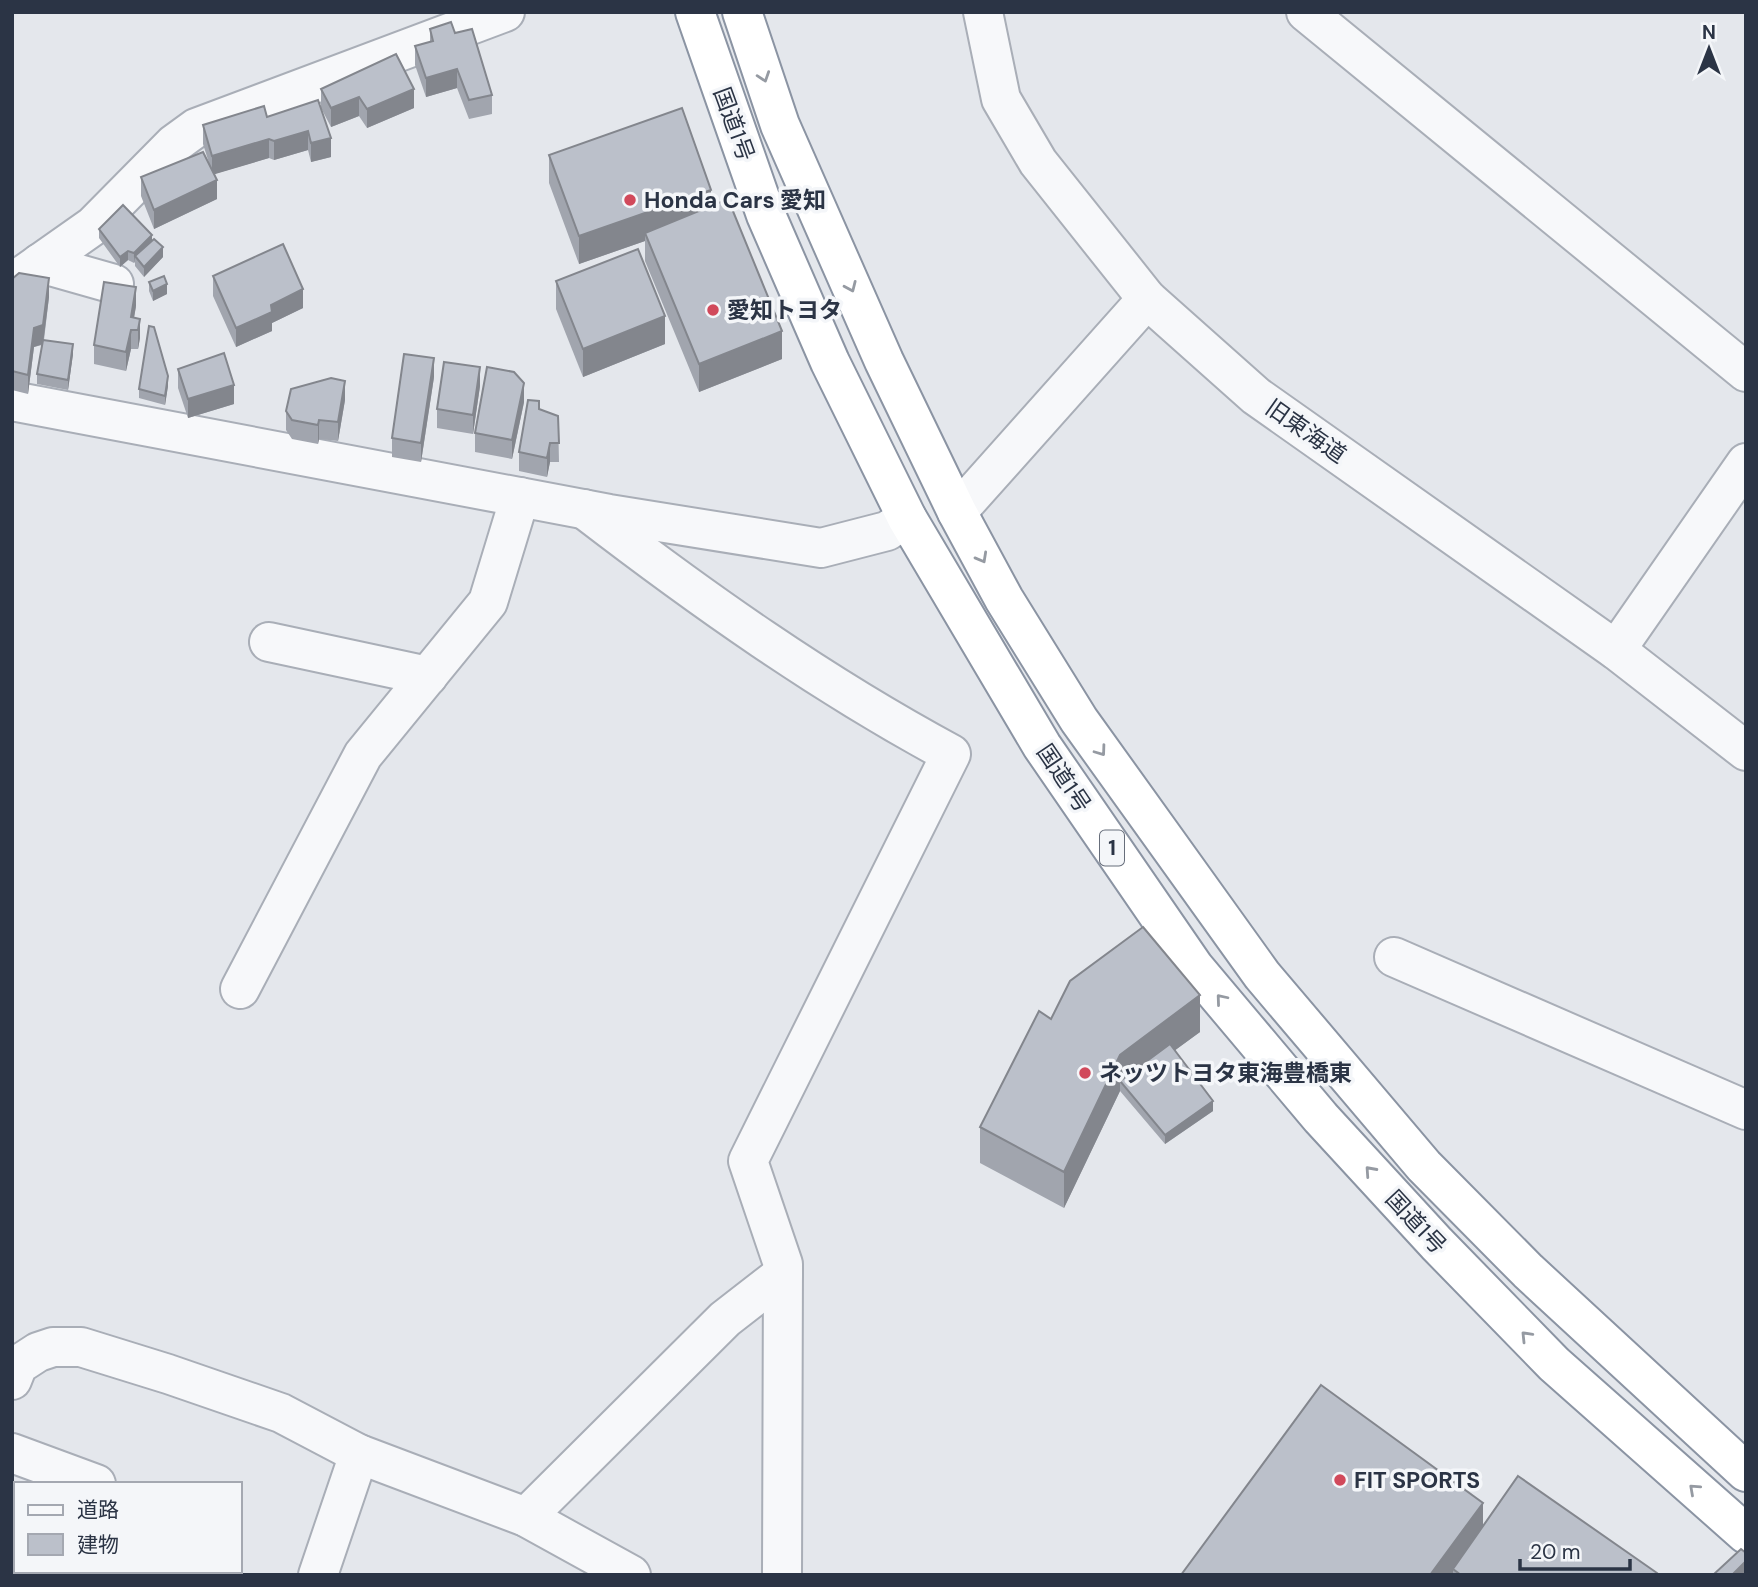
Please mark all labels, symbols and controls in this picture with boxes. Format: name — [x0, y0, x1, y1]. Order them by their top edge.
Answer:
north arrow — [1674, 14, 1744, 84]
text: N — [1702, 20, 1716, 45]
one-way arrow — [756, 70, 770, 82]
street label: 国道1号 — [707, 83, 761, 165]
place label: Honda Cars 愛知 — [644, 185, 826, 215]
marker: Honda Cars 愛知 — [622, 192, 638, 208]
one-way arrow — [843, 280, 857, 292]
place label: 愛知トヨタ — [727, 295, 842, 325]
marker: 愛知トヨタ — [705, 302, 721, 318]
street label: 旧東海道 — [1260, 392, 1352, 470]
one-way arrow — [974, 551, 987, 563]
street label: 国道1号 — [1030, 738, 1098, 818]
one-way arrow — [1093, 743, 1105, 756]
road number: 1 — [1100, 830, 1124, 866]
one-way arrow — [1217, 994, 1229, 1007]
place label: ネッツトヨタ東海豊橋東 — [1099, 1058, 1352, 1088]
marker: ネッツトヨタ東海豊橋東 — [1077, 1065, 1093, 1081]
one-way arrow — [1365, 1166, 1378, 1179]
street label: 国道1号 — [1379, 1184, 1453, 1260]
one-way arrow — [1522, 1331, 1535, 1344]
place label: FIT SPORTS — [1354, 1465, 1480, 1495]
marker: FIT SPORTS — [1332, 1472, 1348, 1488]
legend — [14, 1482, 242, 1573]
one-way arrow — [1690, 1485, 1703, 1497]
text: 道路 — [77, 1496, 119, 1524]
scale bar — [1520, 1528, 1630, 1572]
text: 建物 — [77, 1531, 119, 1559]
text: 20 m — [1530, 1538, 1581, 1566]

